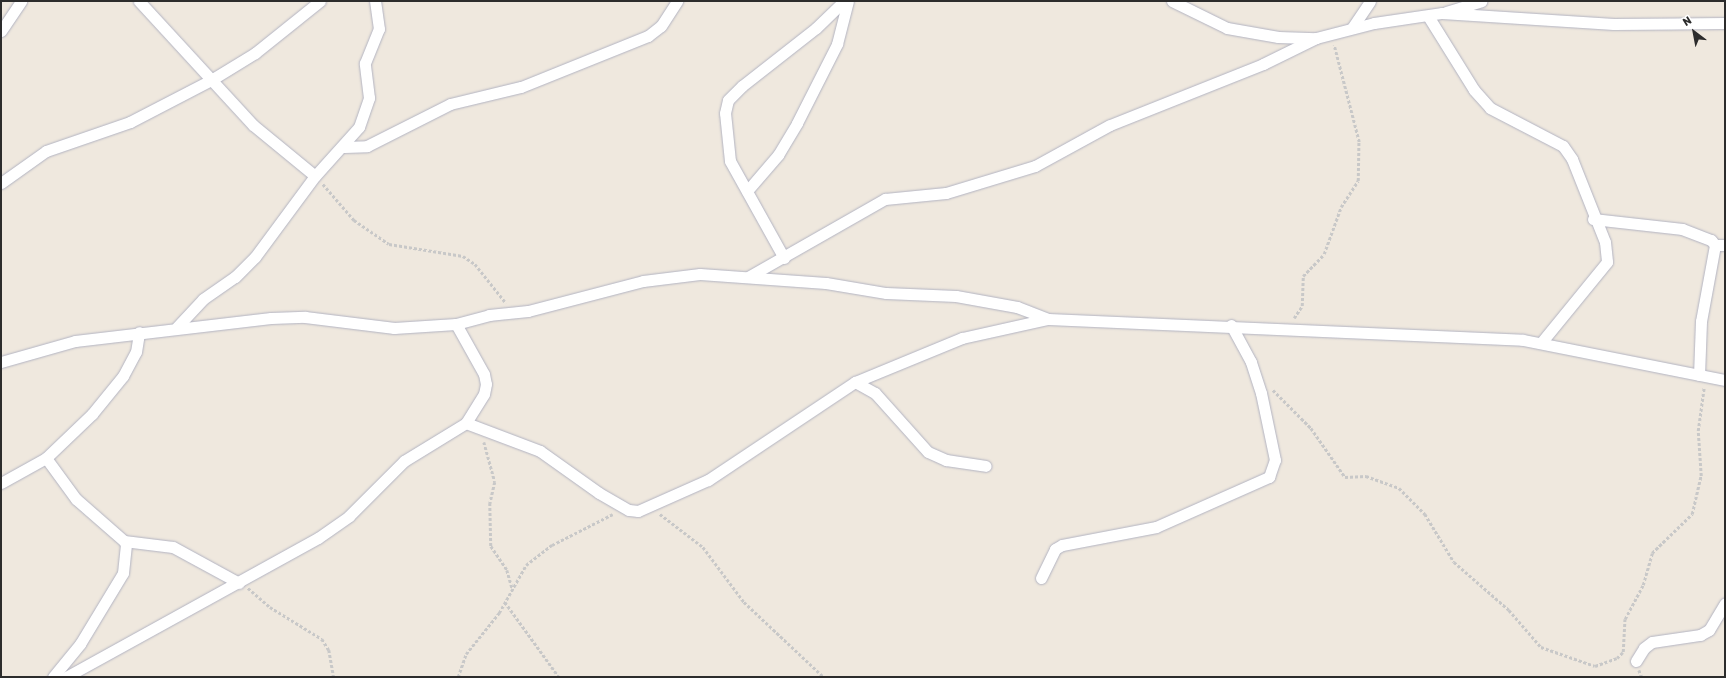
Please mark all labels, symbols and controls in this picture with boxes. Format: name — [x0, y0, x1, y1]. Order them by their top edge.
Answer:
north arrow — [1674, 12, 1714, 52]
text: N — [1681, 14, 1694, 29]

